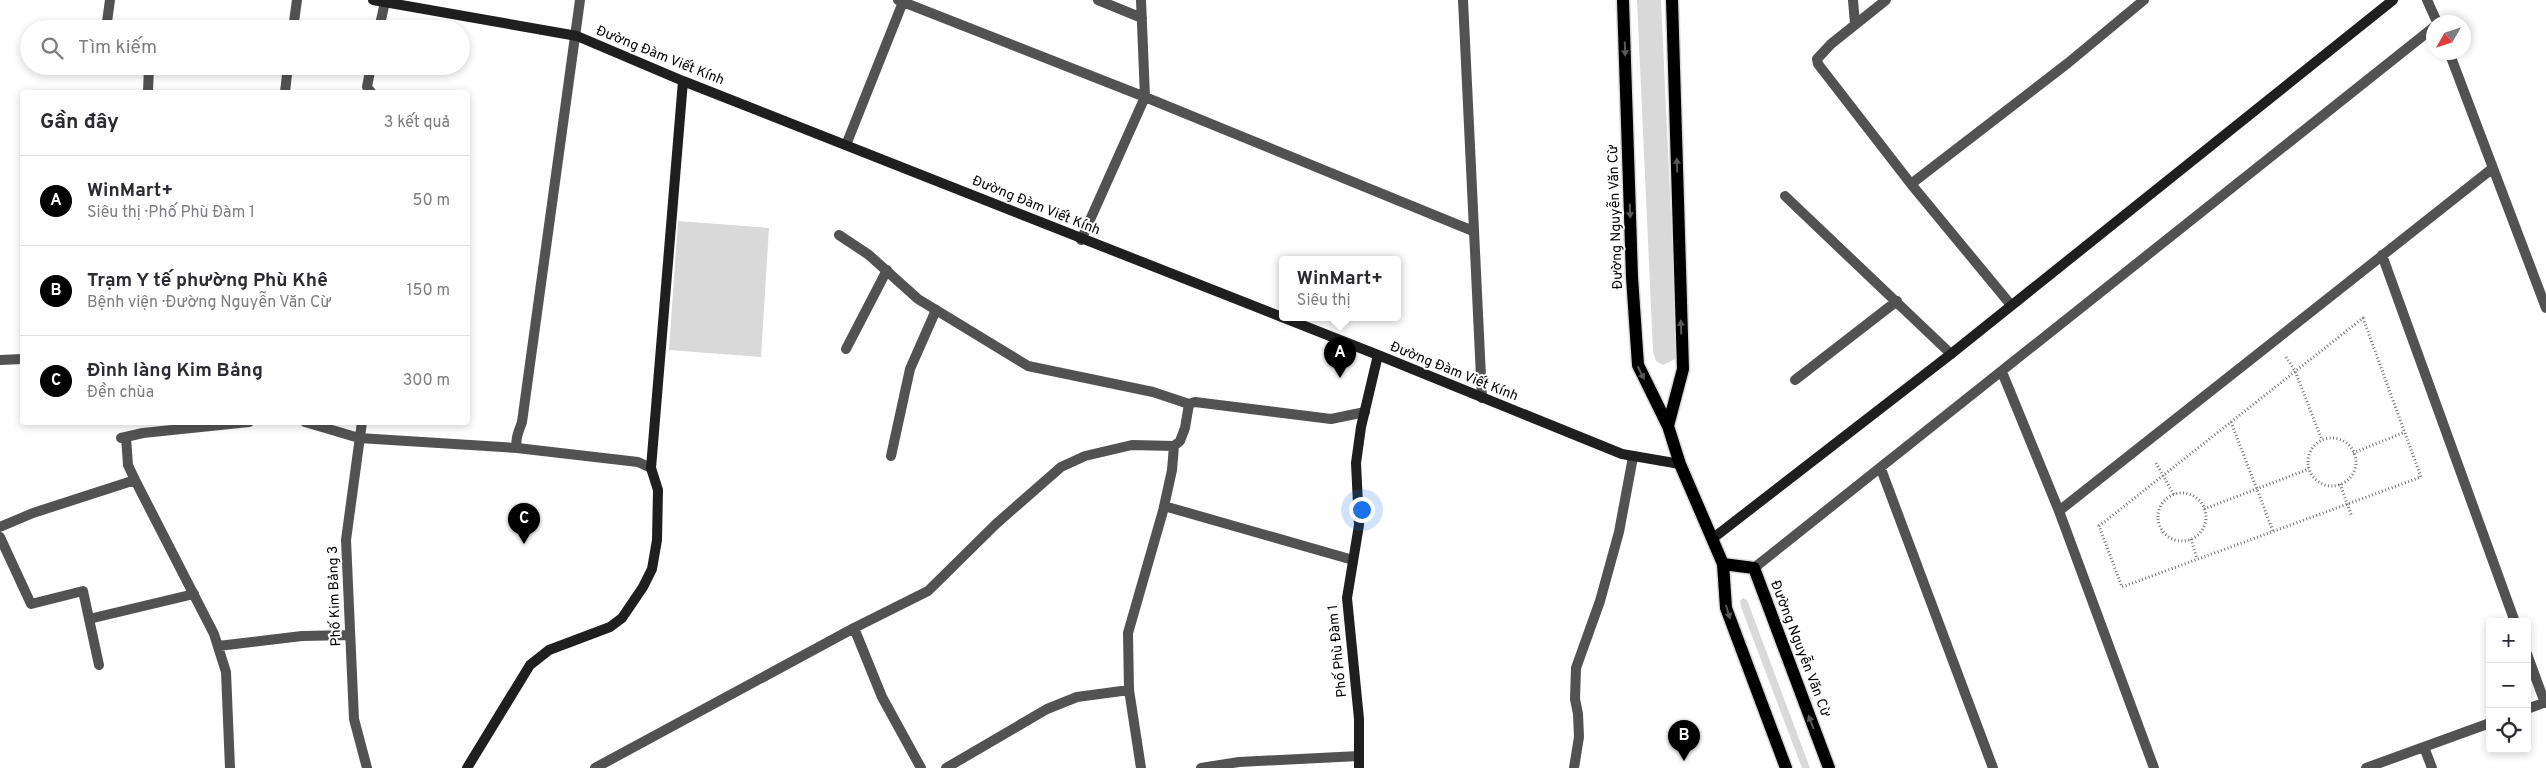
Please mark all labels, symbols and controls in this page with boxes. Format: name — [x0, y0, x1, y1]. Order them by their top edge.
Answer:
north arrow — [2426, 15, 2471, 60]
search box — [20, 20, 470, 75]
street label: Đường Đàm Viết Kính — [593, 23, 727, 89]
icon: search — [38, 34, 66, 62]
text: Tìm kiếm — [78, 36, 157, 60]
one-way arrow — [1621, 41, 1629, 57]
text: Gần đây — [40, 109, 119, 136]
text: 3 kết quả — [384, 113, 450, 133]
street label: Đường Nguyễn Văn Cừ — [1604, 144, 1627, 290]
one-way arrow — [1672, 156, 1680, 172]
street label: Đường Đàm Viết Kính — [969, 173, 1103, 239]
text: WinMart+ — [87, 179, 173, 203]
text: A — [50, 191, 62, 211]
text: 50 m — [413, 191, 450, 211]
text: Siêu thị · Phố Phù Đàm 1 — [87, 203, 255, 223]
one-way arrow — [1626, 203, 1634, 219]
popup — [1279, 256, 1401, 321]
text: WinMart+ — [1297, 267, 1383, 291]
text: Trạm Y tế phường Phù Khê — [87, 269, 328, 293]
text: B — [50, 281, 62, 301]
text: 150 m — [407, 281, 450, 301]
text: Siêu thị — [1297, 291, 1351, 311]
text: Bệnh viện · Đường Nguyễn Văn Cừ — [87, 293, 331, 313]
one-way arrow — [1677, 319, 1685, 335]
pin: A — [1324, 337, 1356, 378]
street label: Đường Đàm Viết Kính — [1387, 339, 1521, 405]
text: Đình làng Kim Bảng — [87, 359, 263, 383]
one-way arrow — [1637, 365, 1646, 380]
text: C — [51, 371, 61, 391]
text: 300 m — [403, 371, 450, 391]
text: Đền chùa — [87, 383, 154, 403]
your location — [1349, 497, 1375, 523]
pin: C — [508, 503, 540, 544]
street label: Phố Kim Bảng 3 — [325, 545, 345, 647]
street label: Đường Nguyễn Văn Cừ — [1766, 578, 1835, 720]
street label: Phố Phù Đàm 1 — [1325, 604, 1351, 698]
one-way arrow — [1725, 605, 1733, 620]
map controls — [2486, 618, 2531, 753]
button: + — [2486, 618, 2531, 663]
button: − — [2486, 663, 2531, 708]
button: locate — [2486, 708, 2531, 753]
one-way arrow — [1807, 715, 1815, 730]
pin: B — [1668, 720, 1700, 761]

